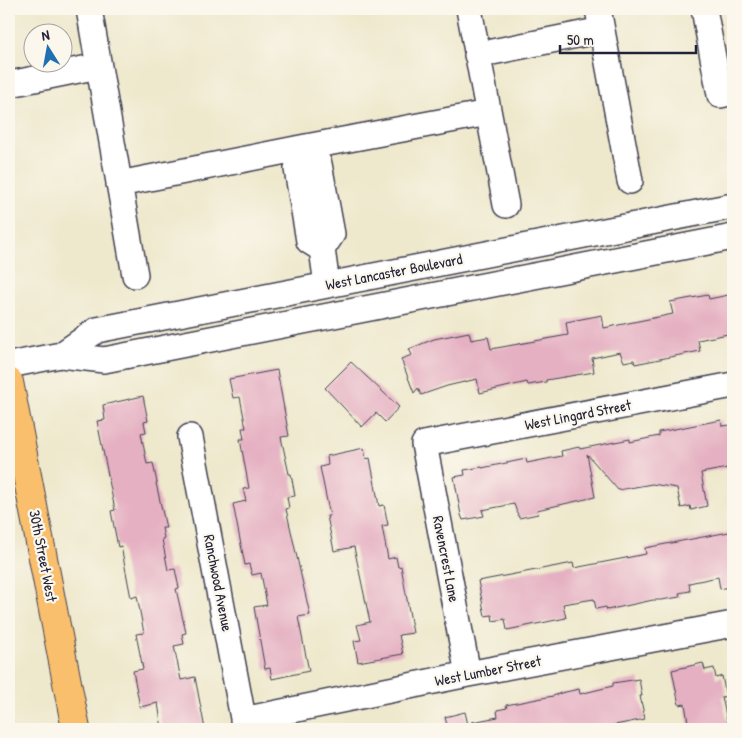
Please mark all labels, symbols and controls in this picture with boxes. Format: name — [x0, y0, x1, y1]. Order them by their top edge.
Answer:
north arrow — [22, 22, 72, 72]
scale bar — [560, 22, 696, 54]
text: N — [40, 25, 51, 45]
text: 50 m — [567, 29, 594, 50]
street label: West Lancaster Boulevard — [324, 248, 464, 295]
street label: West Lingard Street — [523, 394, 634, 435]
street label: 30th Street West — [24, 508, 63, 604]
street label: Ravencrest Lane — [428, 514, 465, 604]
street label: Ranchwood Avenue — [199, 533, 238, 633]
street label: West Lumber Street — [433, 650, 544, 691]

